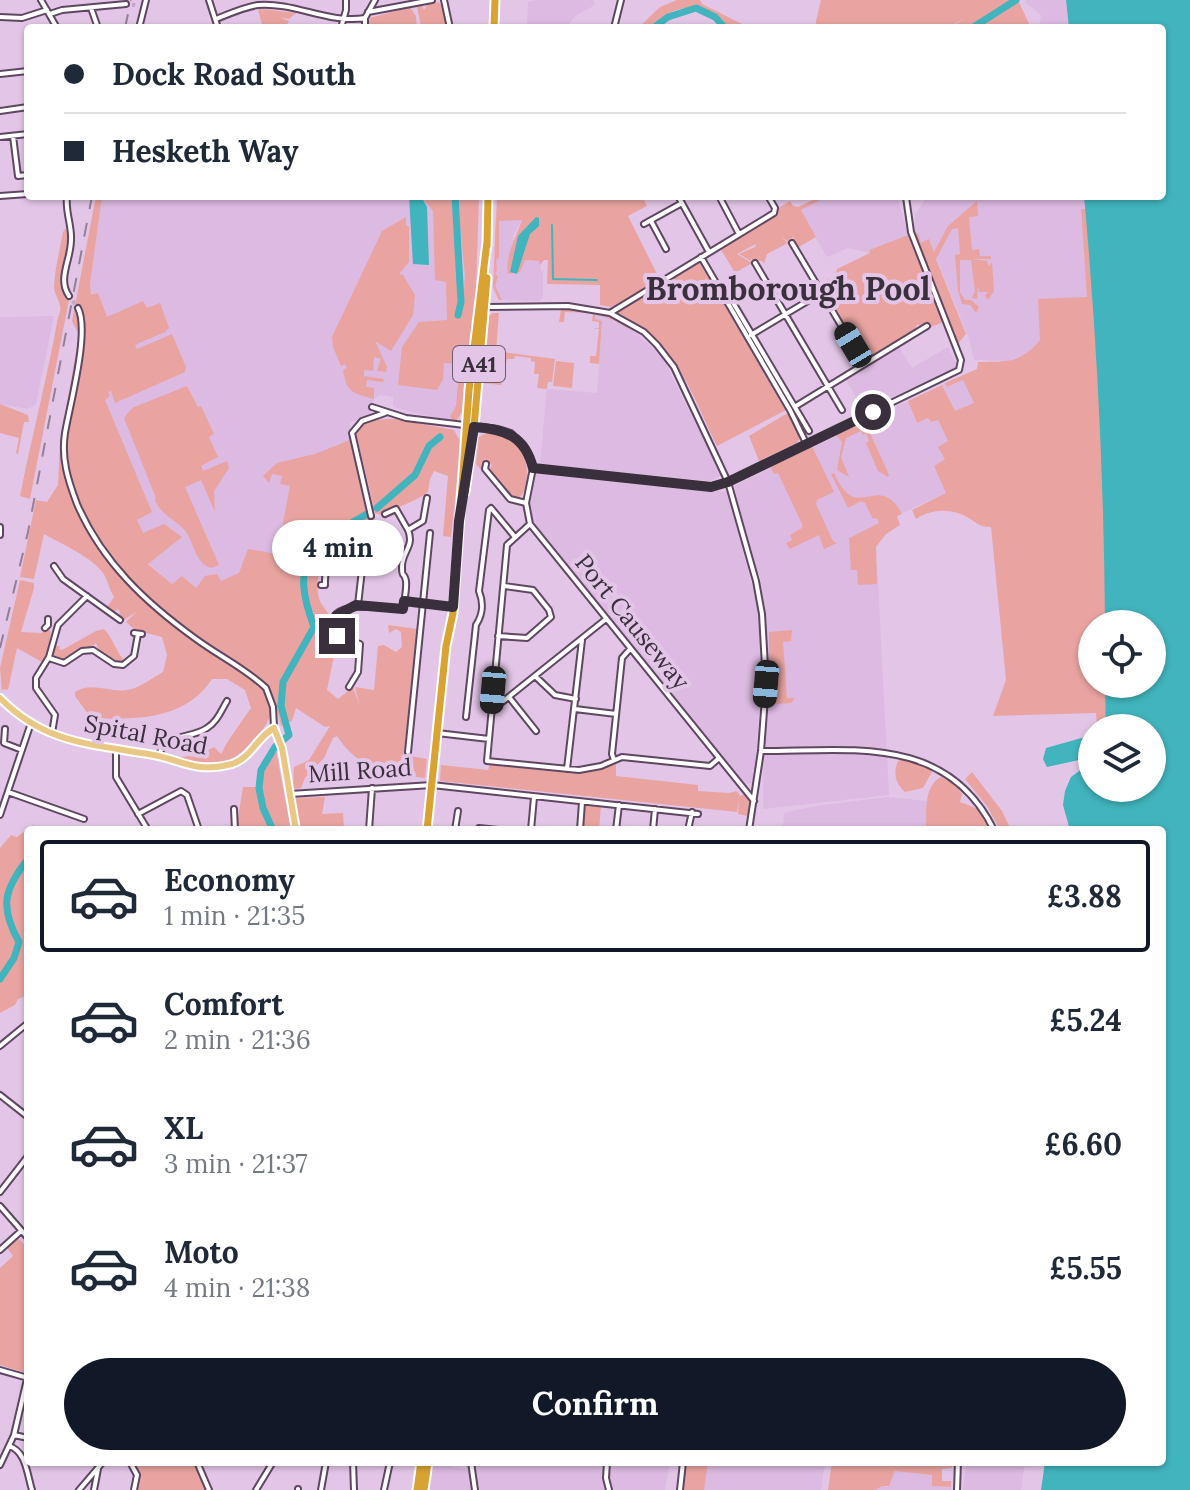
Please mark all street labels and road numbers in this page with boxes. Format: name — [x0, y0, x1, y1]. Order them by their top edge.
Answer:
road number: A41 — [453, 346, 505, 382]
street label: Port Causeway — [568, 548, 697, 696]
street label: Spital Road — [82, 707, 210, 762]
street label: Mill Road — [307, 751, 413, 790]

